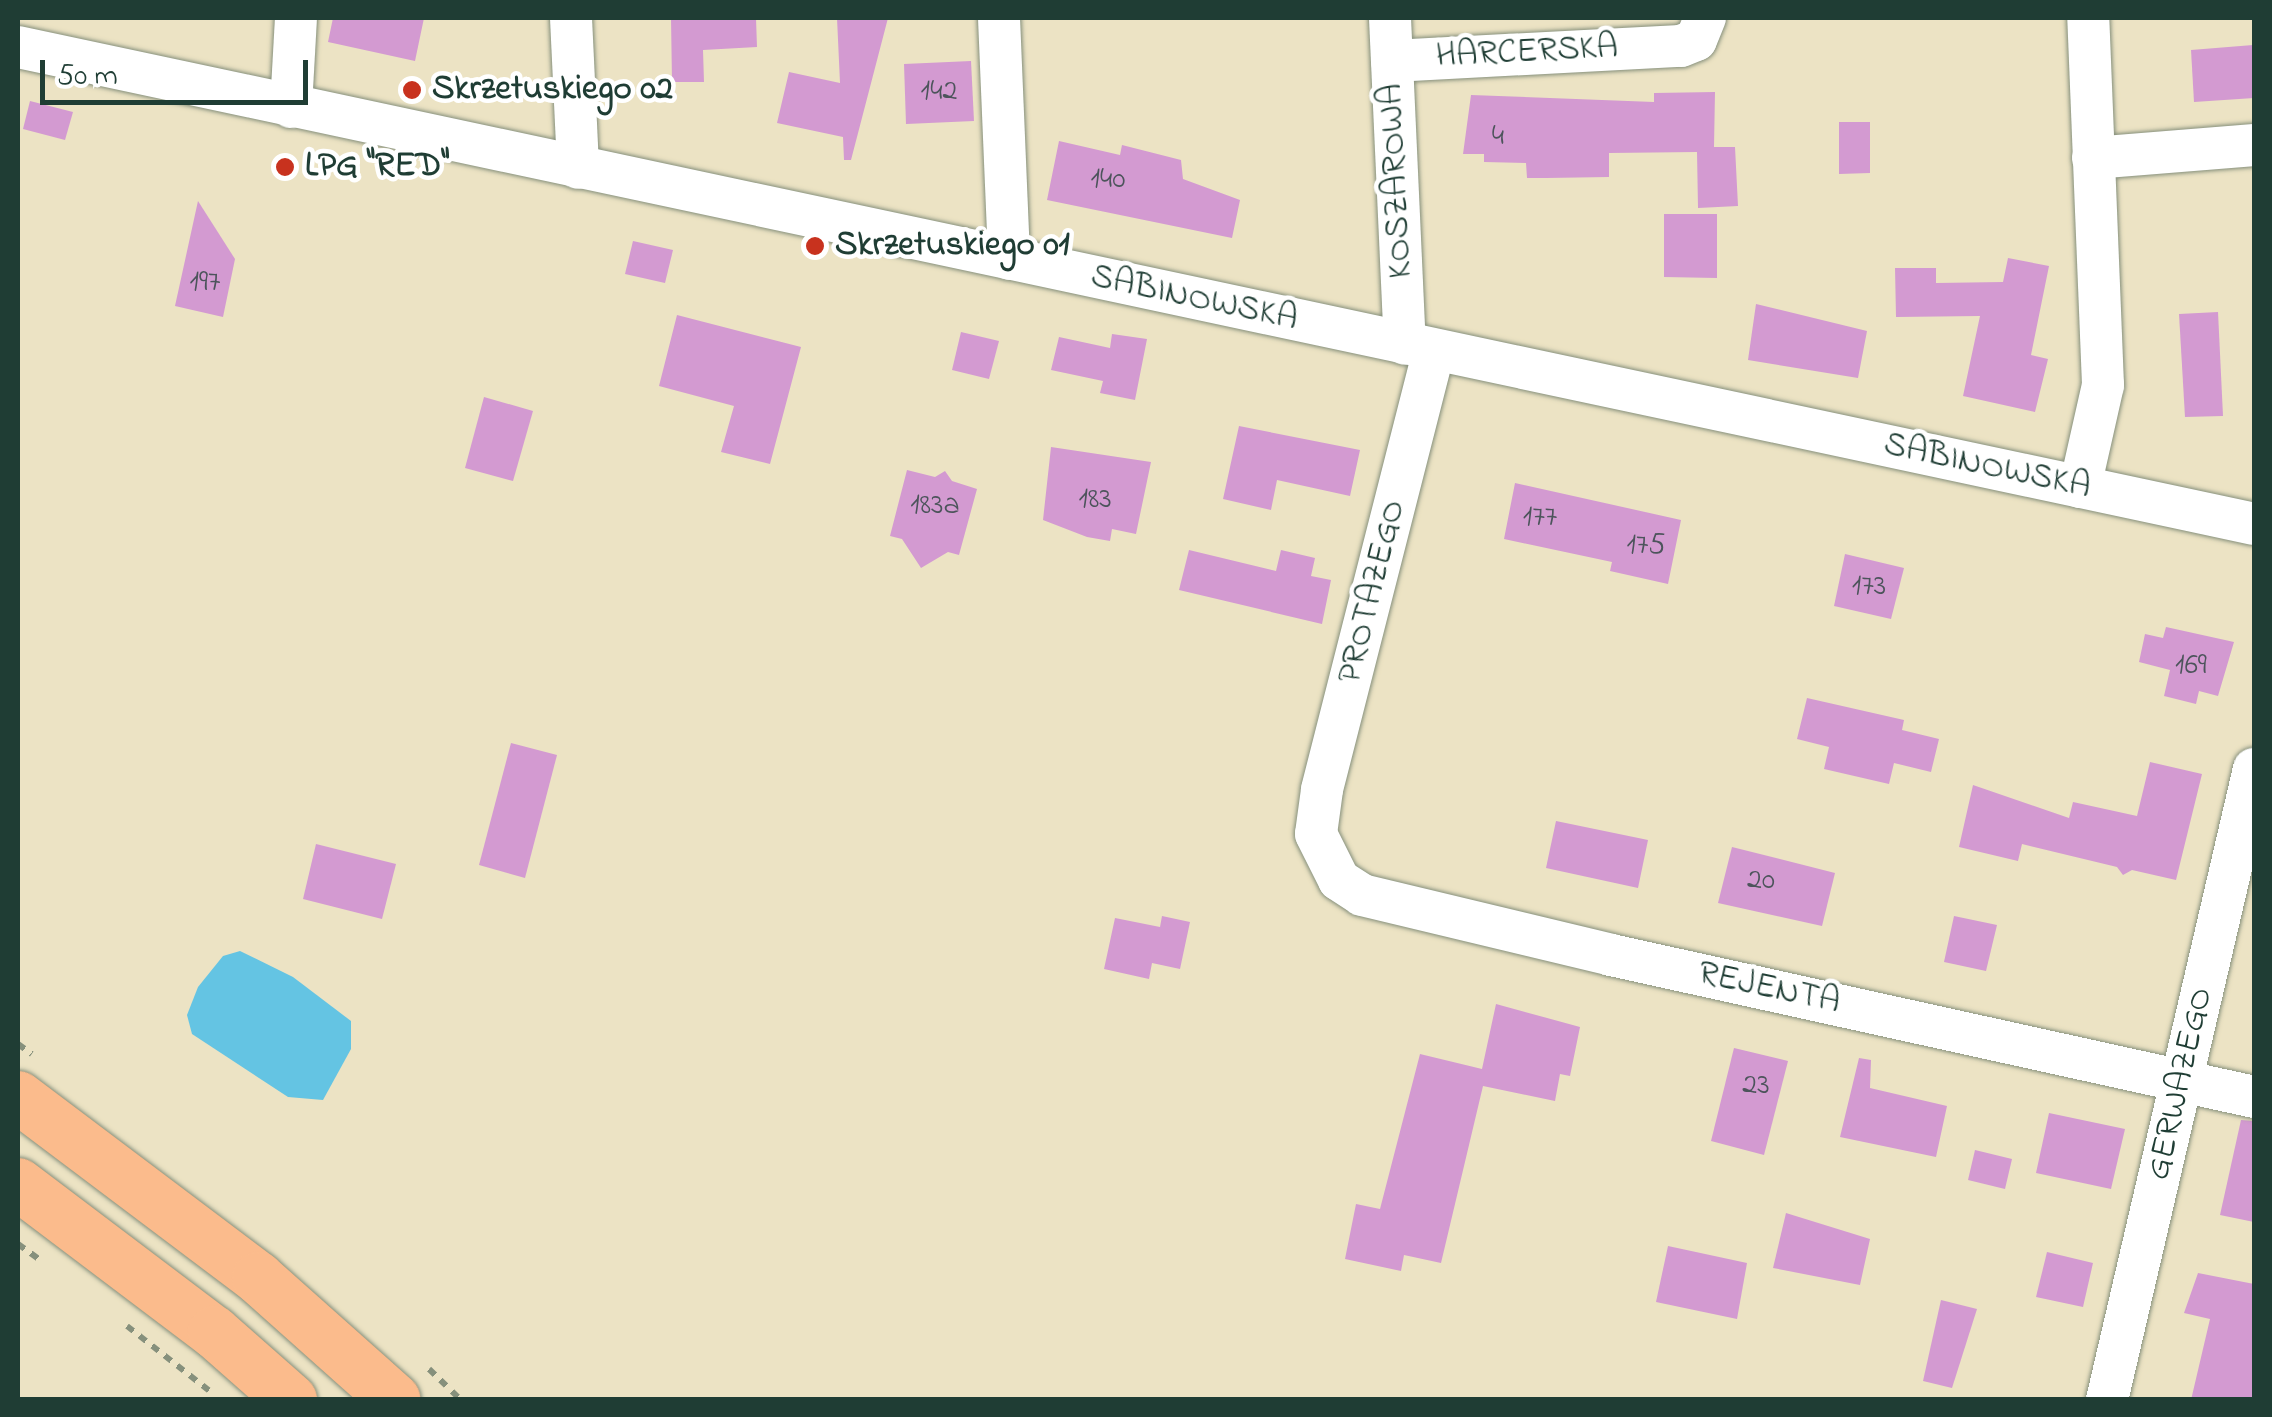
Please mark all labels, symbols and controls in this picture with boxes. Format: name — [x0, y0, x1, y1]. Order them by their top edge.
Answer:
street label: HARCERSKA — [1435, 27, 1619, 79]
scale bar — [45, 40, 312, 102]
text: 50 m — [57, 55, 118, 99]
place label: Skrzetuskiego 02 — [432, 69, 673, 111]
house number: 142 — [921, 74, 957, 110]
marker: Skrzetuskiego 02 — [401, 79, 423, 101]
street label: KOSZAROWA — [1371, 82, 1423, 280]
house number: 4 — [1492, 119, 1504, 155]
place label: LPG "RED" — [305, 146, 450, 188]
marker: LPG "RED" — [274, 156, 296, 178]
house number: 140 — [1091, 162, 1125, 198]
place label: Skrzetuskiego 01 — [835, 225, 1070, 267]
marker: Skrzetuskiego 01 — [804, 235, 826, 257]
street label: SABINOWSKA — [1087, 257, 1301, 341]
house number: 197 — [190, 265, 220, 301]
street label: SABINOWSKA — [1880, 425, 2094, 509]
house number: 183 — [1078, 482, 1112, 518]
house number: 183a — [910, 488, 960, 524]
street label: PROTAZEGO — [1330, 496, 1416, 688]
house number: 177 — [1523, 500, 1557, 536]
house number: 175 — [1626, 528, 1666, 564]
house number: 173 — [1852, 569, 1886, 605]
house number: 169 — [2175, 648, 2207, 684]
house number: 20 — [1747, 863, 1775, 899]
street label: REJENTA — [1694, 953, 1844, 1025]
street label: GERWAZEGO — [2138, 984, 2224, 1184]
house number: 23 — [1742, 1068, 1770, 1104]

